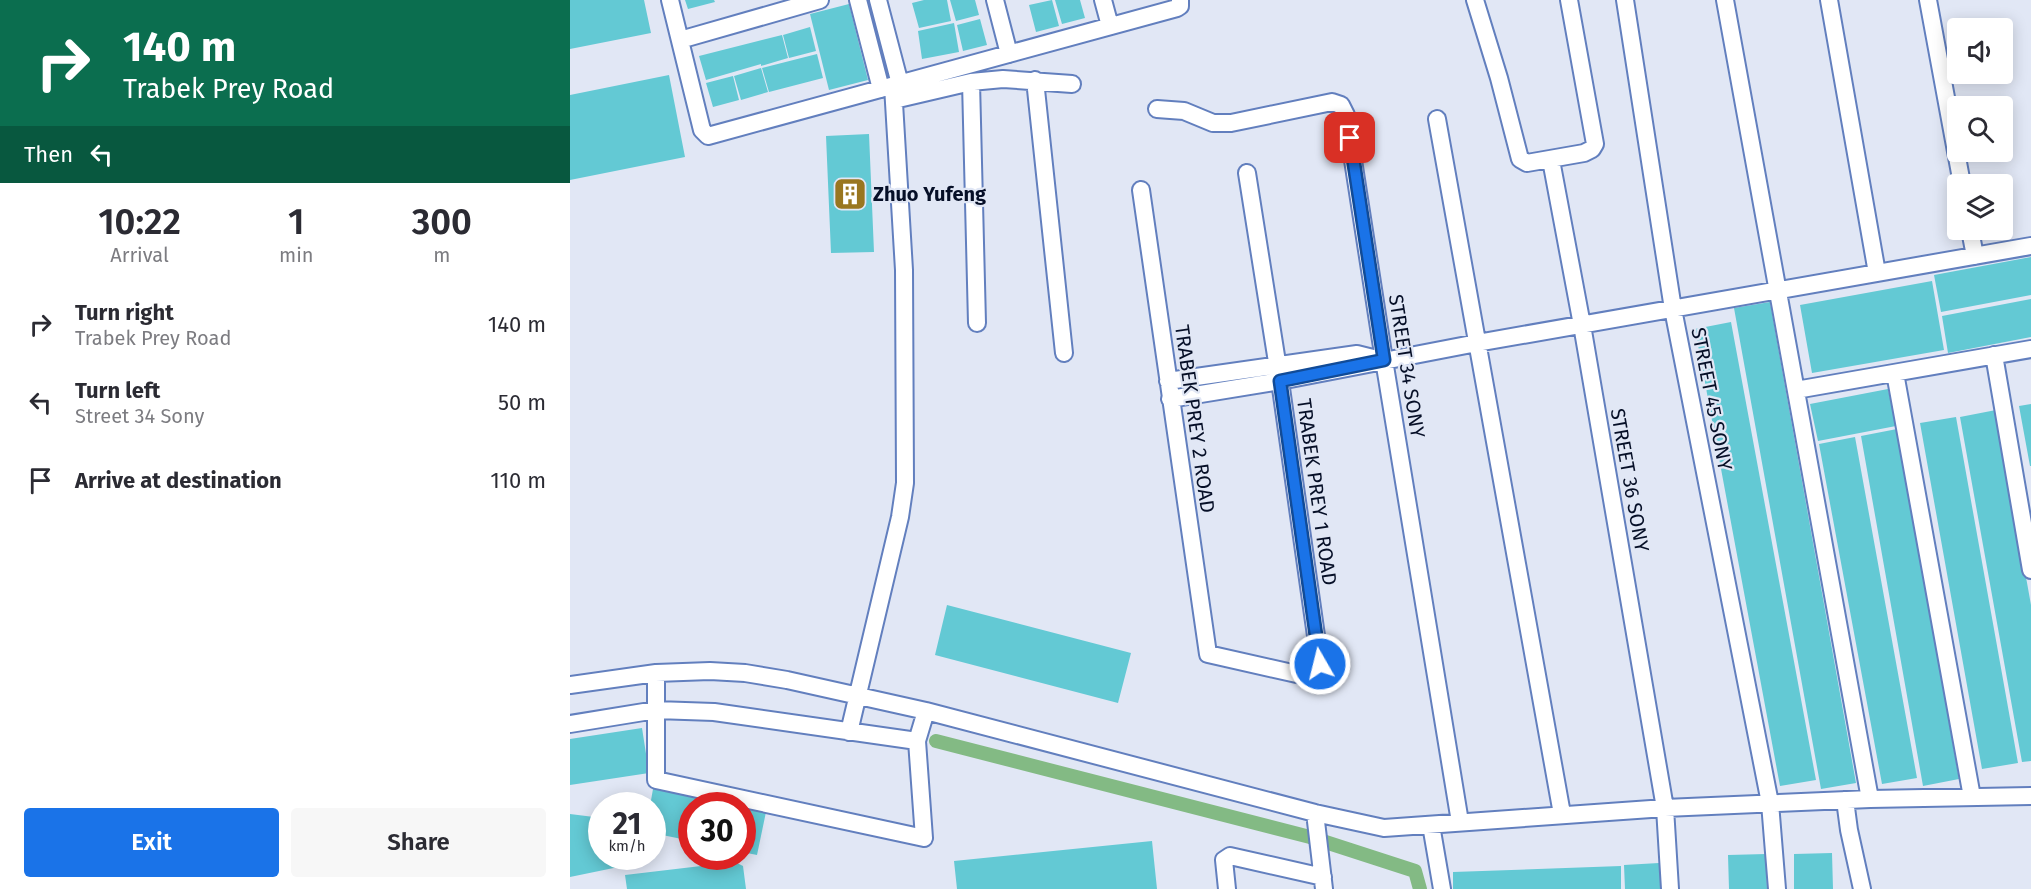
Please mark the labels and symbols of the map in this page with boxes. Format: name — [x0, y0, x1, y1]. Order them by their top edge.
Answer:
pin — [1324, 112, 1375, 163]
building icon: Zhuo Yufeng — [832, 176, 868, 212]
place label: Zhuo Yufeng — [873, 182, 987, 206]
street label: STREET 34 SONY — [1384, 292, 1430, 440]
street label: TRABEK PREY 2 ROAD — [1170, 323, 1220, 515]
street label: STREET 45 SONY — [1686, 325, 1738, 473]
street label: TRABEK PREY 1 ROAD — [1292, 397, 1342, 587]
street label: STREET 36 SONY — [1606, 406, 1654, 554]
position arrow — [1288, 632, 1352, 696]
speed limit sign: 30 — [678, 792, 756, 870]

